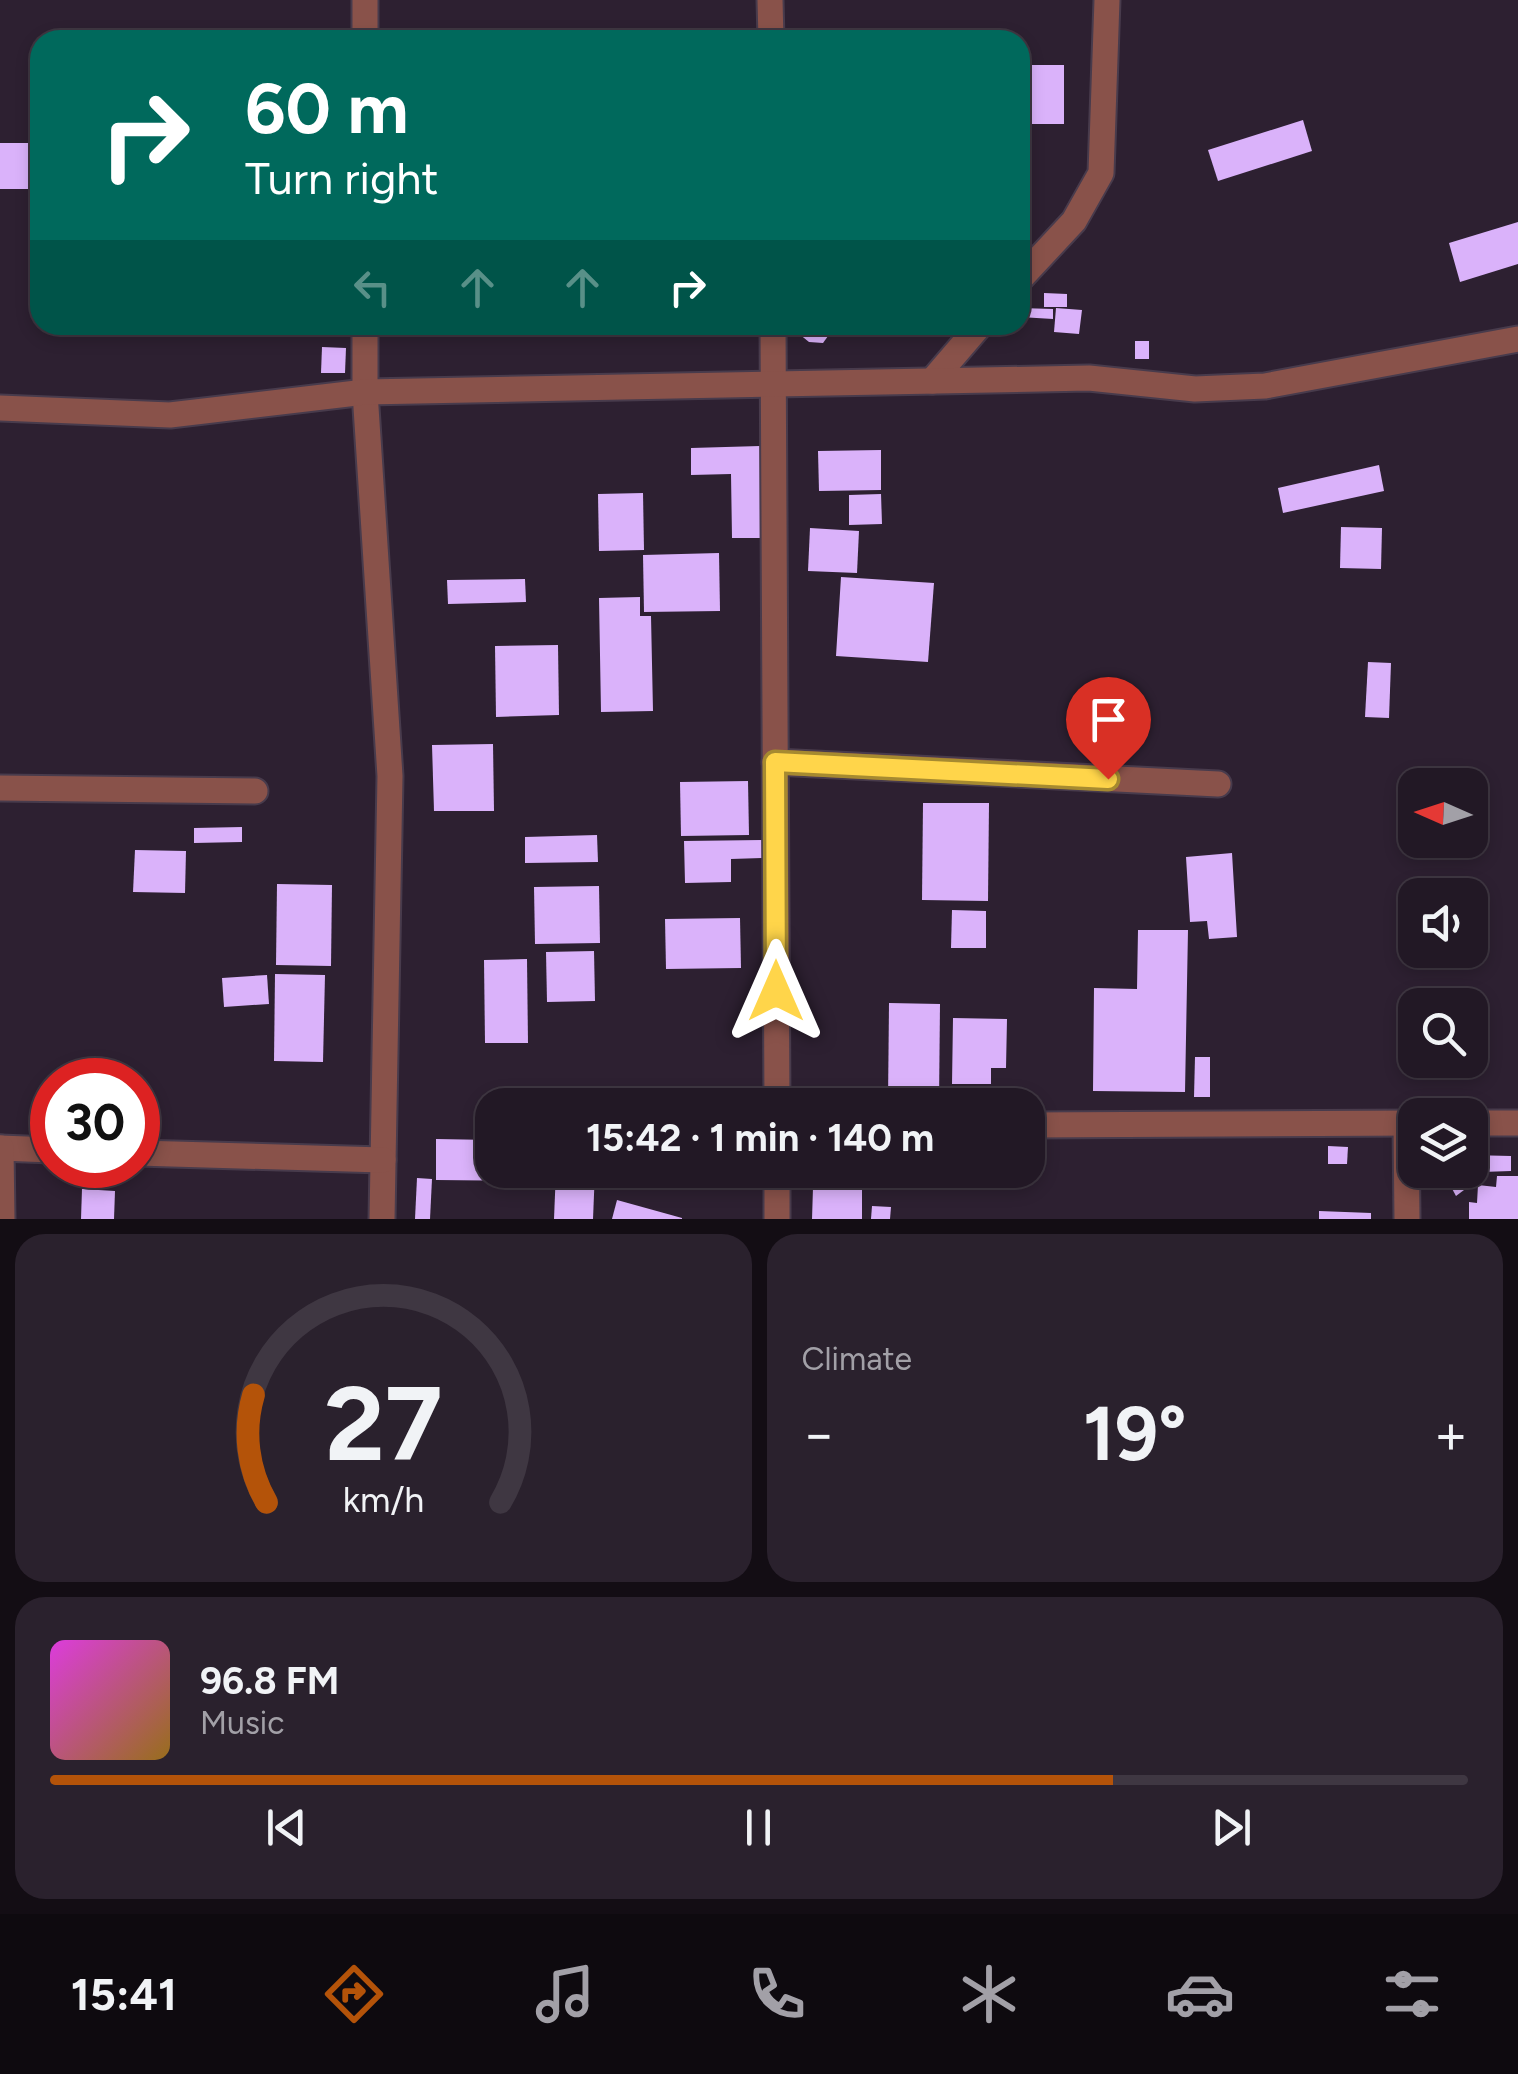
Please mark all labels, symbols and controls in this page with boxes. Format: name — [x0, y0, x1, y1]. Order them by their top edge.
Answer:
text: 60 m — [245, 66, 409, 151]
icon: right — [80, 70, 210, 200]
text: Turn right — [245, 151, 438, 205]
icon: left — [345, 260, 400, 315]
icon: ahead — [450, 260, 505, 315]
icon: ahead — [555, 260, 610, 315]
icon: right — [660, 260, 715, 315]
pin — [1066, 677, 1151, 780]
icon: arrive — [1081, 692, 1136, 747]
north arrow — [1398, 768, 1488, 858]
map controls — [1398, 768, 1488, 1188]
button: sound — [1398, 878, 1488, 968]
position arrow — [724, 939, 828, 1043]
button: search — [1398, 988, 1488, 1078]
speed limit sign: 30 — [30, 1058, 160, 1188]
button: layers — [1398, 1098, 1488, 1188]
text: 15:42 · 1 min · 140 m — [586, 1115, 934, 1161]
text: Climate — [802, 1340, 912, 1378]
text: 27 — [324, 1361, 442, 1486]
text: 19° — [1083, 1389, 1187, 1479]
text: − — [802, 1401, 836, 1467]
text: + — [1434, 1401, 1468, 1467]
text: km/h — [342, 1478, 424, 1521]
text: 96.8 FM — [200, 1658, 339, 1704]
text: Music — [200, 1704, 285, 1742]
icon: previous — [259, 1800, 314, 1855]
icon: pause — [731, 1800, 786, 1855]
icon: next — [1204, 1800, 1259, 1855]
icon: directions — [319, 1959, 389, 2029]
icon: music — [530, 1959, 600, 2029]
icon: phone — [742, 1959, 812, 2029]
icon: climate — [954, 1959, 1024, 2029]
icon: car — [1165, 1959, 1235, 2029]
icon: filters — [1377, 1959, 1447, 2029]
text: 15:41 — [71, 1967, 177, 2021]

